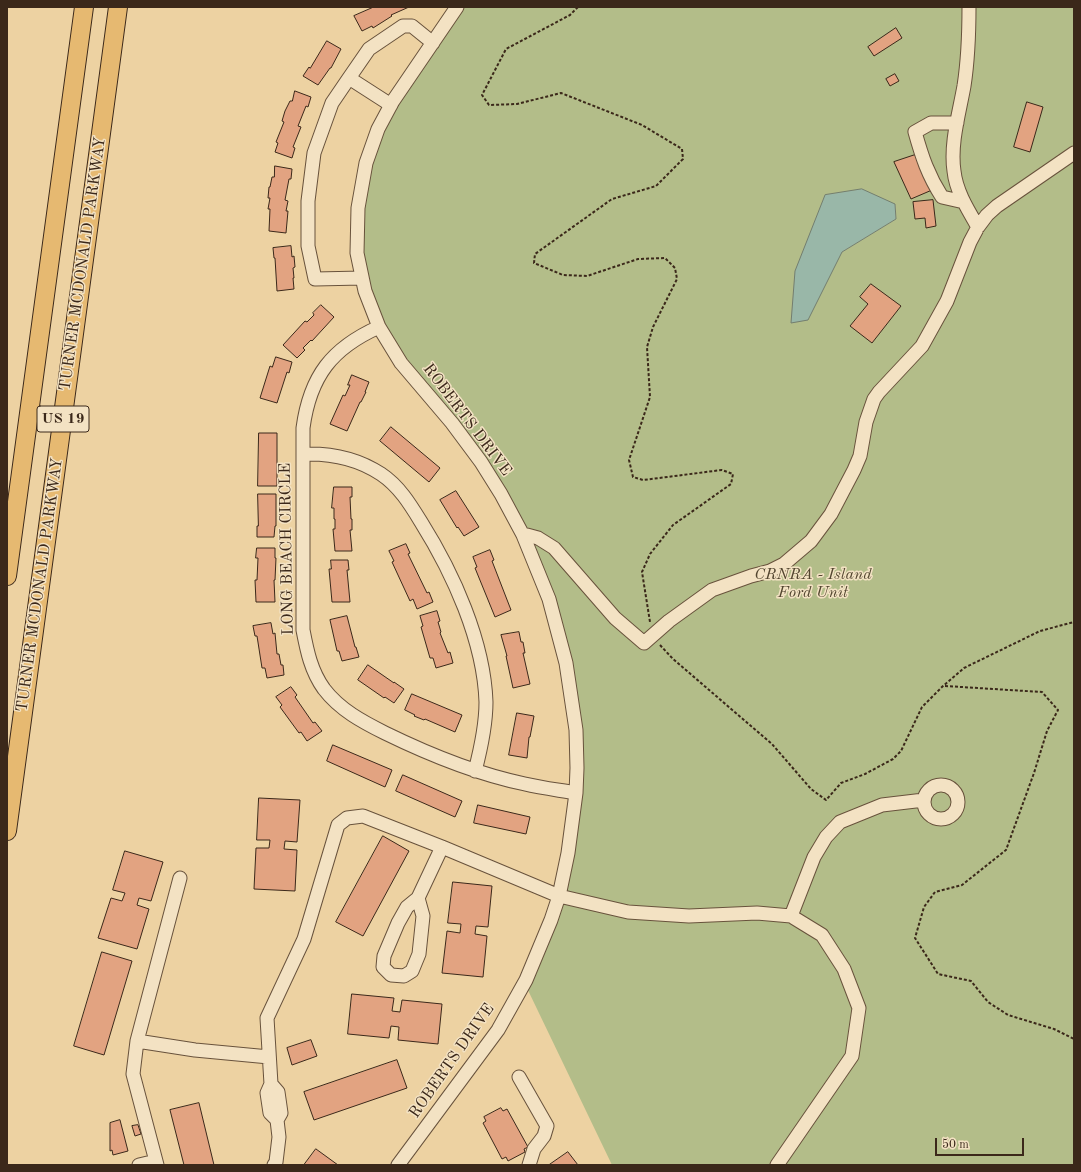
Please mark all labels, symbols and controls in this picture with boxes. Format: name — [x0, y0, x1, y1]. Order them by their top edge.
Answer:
street label: TURNER MCDONALD PARKWAY — [56, 136, 110, 392]
street label: ROBERTS DRIVE — [419, 360, 515, 480]
road number: US 19 — [37, 406, 89, 432]
street label: TURNER MCDONALD PARKWAY — [13, 457, 67, 713]
street label: LONG BEACH CIRCLE — [276, 463, 298, 635]
park label: CRNRA - Island Ford Unit — [754, 565, 872, 603]
street label: ROBERTS DRIVE — [405, 1000, 499, 1122]
scale bar — [937, 1130, 1026, 1156]
text: 50 m — [942, 1139, 969, 1151]

